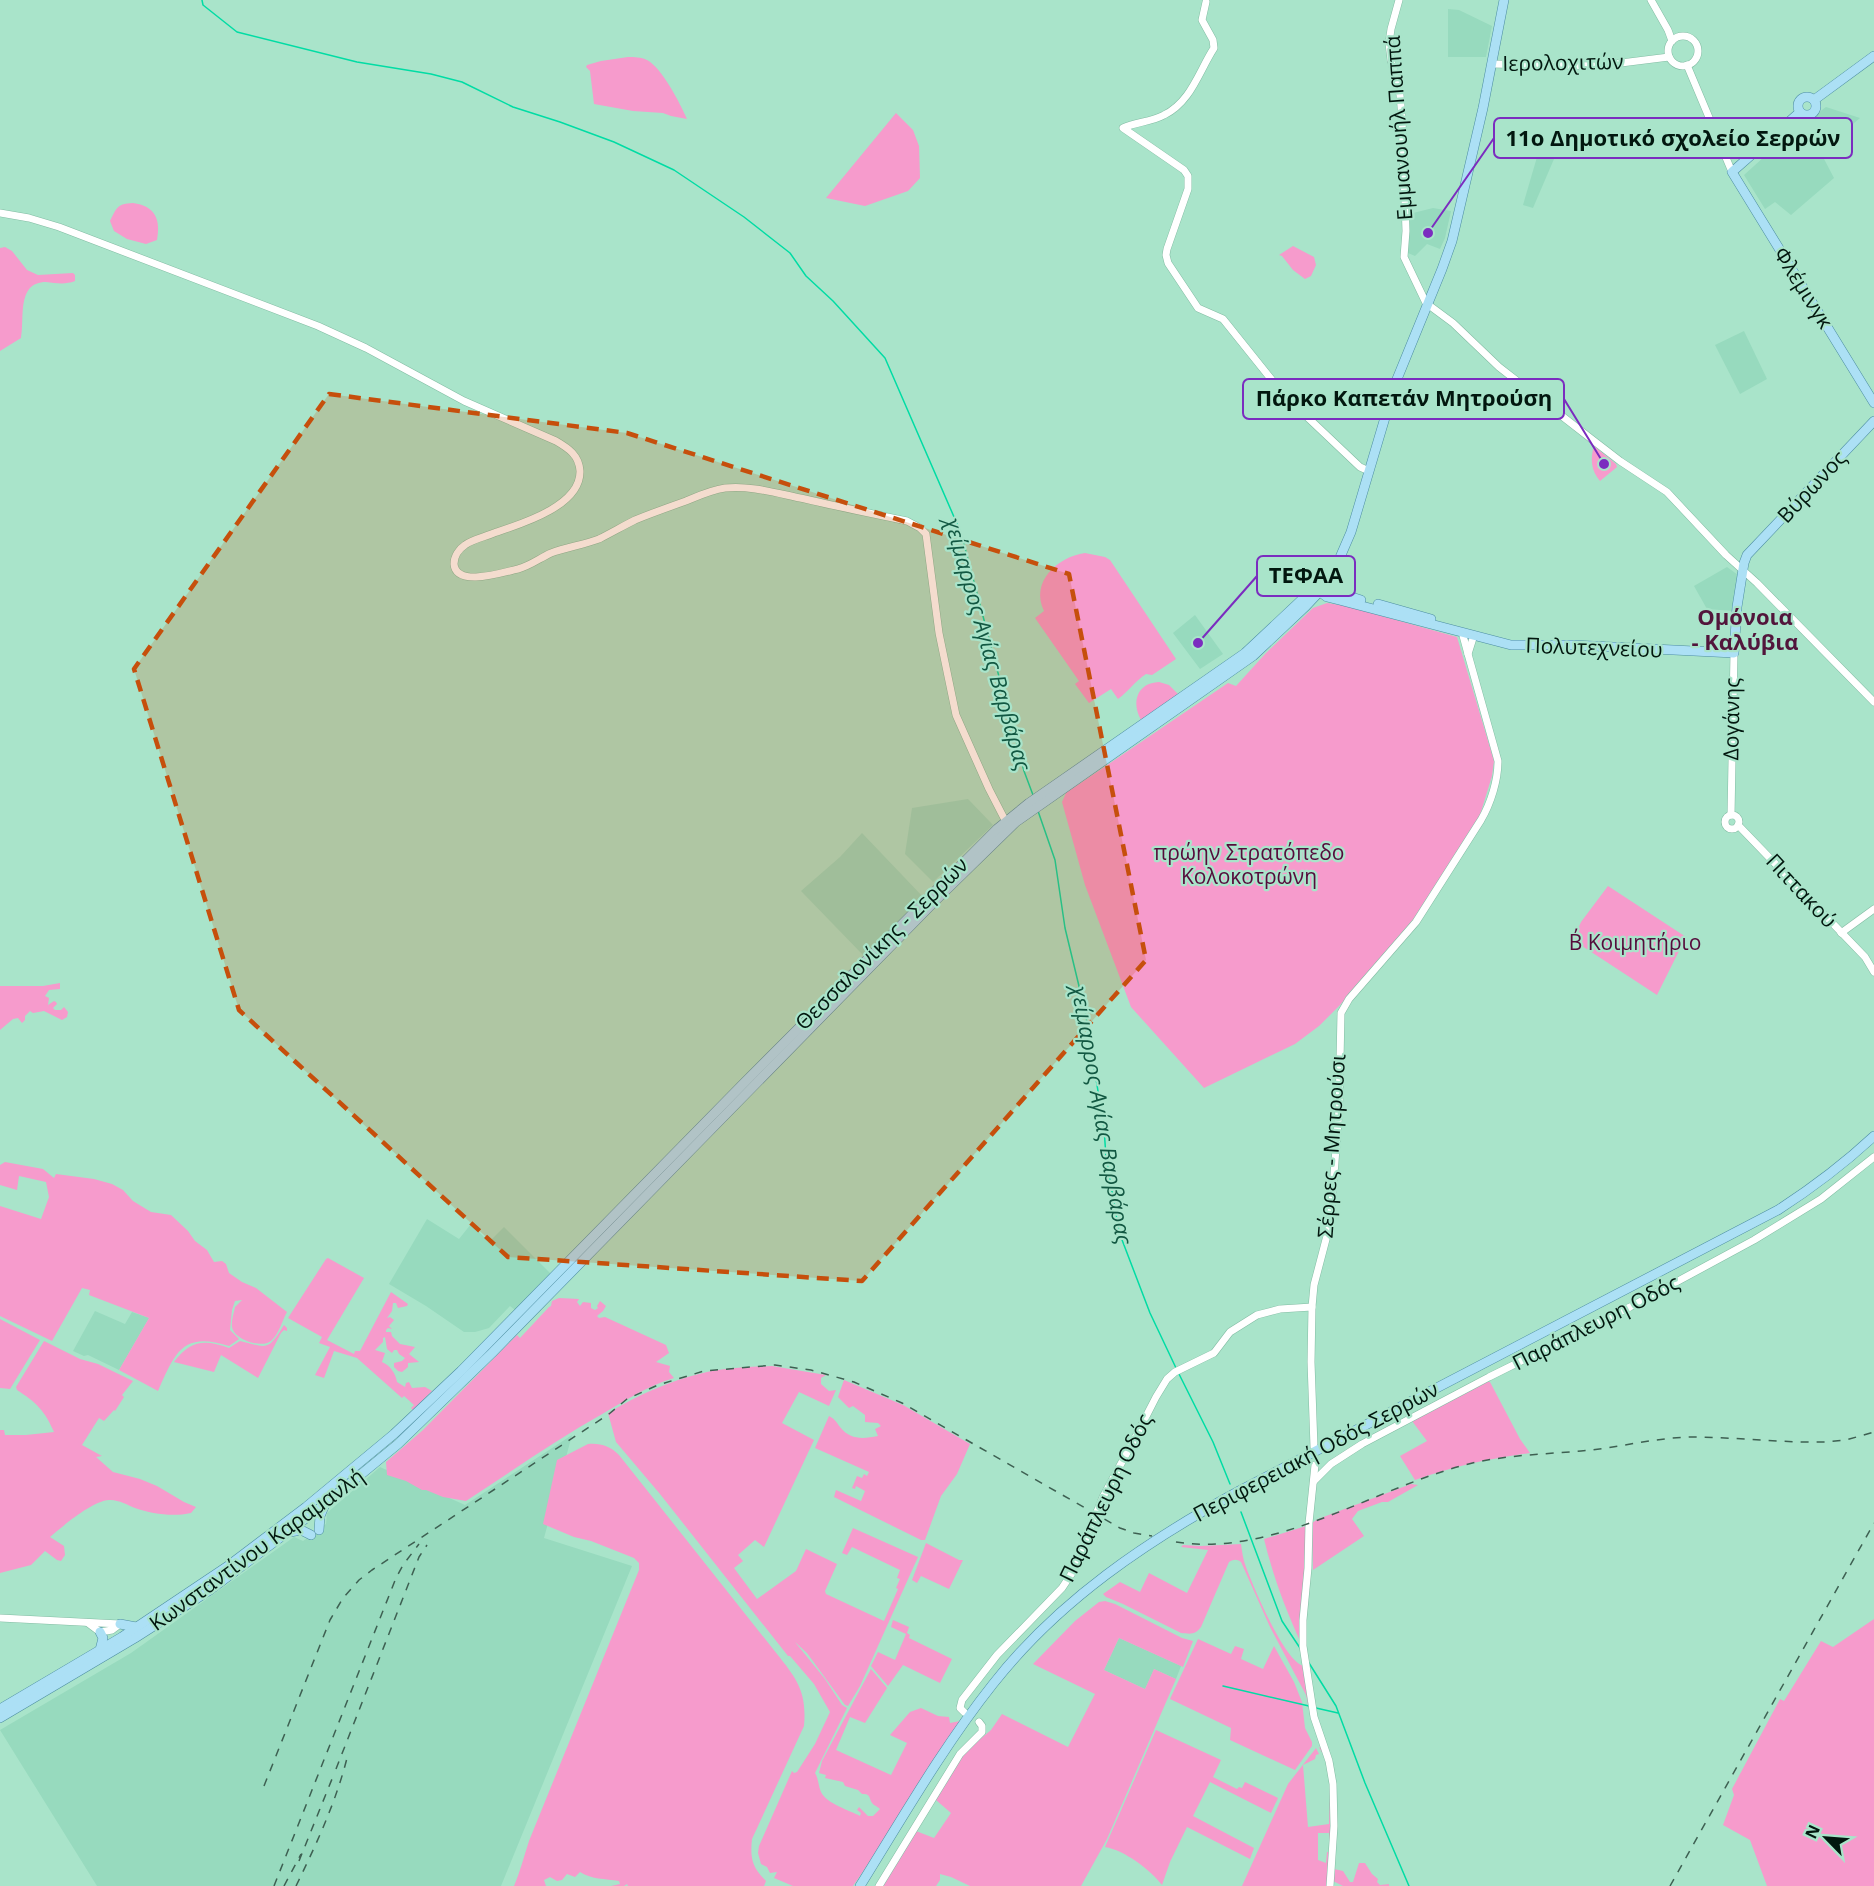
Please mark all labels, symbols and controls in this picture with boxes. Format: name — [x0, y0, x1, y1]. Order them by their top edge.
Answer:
street label: Εμμανουήλ Παππά — [1378, 35, 1418, 221]
street label: Ιερολοχιτών — [1502, 47, 1624, 77]
callout: 11ο Δημοτικό σχολείο Σερρών — [1494, 118, 1852, 158]
text: 11ο Δημοτικό σχολείο Σερρών — [1506, 122, 1840, 152]
street label: Φλέμινγκ — [1768, 241, 1840, 334]
callout: Πάρκο Καπετάν Μητρούση — [1243, 379, 1564, 419]
text: Πάρκο Καπετάν Μητρούση — [1256, 382, 1552, 412]
street label: Βύρωνος — [1771, 444, 1852, 529]
water label: χείμαρρος Αγίας Βαρβάρας — [938, 511, 1040, 775]
callout: ΤΕΦΑΑ — [1257, 556, 1355, 596]
text: ΤΕΦΑΑ — [1269, 559, 1344, 589]
district label: Ομόνοια - Καλύβια — [1691, 601, 1799, 656]
street label: Πολυτεχνείου — [1525, 631, 1663, 663]
street label: Δογάνης — [1716, 677, 1746, 761]
park label: πρώην Στρατόπεδο Κολοκοτρώνη — [1153, 838, 1345, 890]
street label: Πιττακού — [1760, 847, 1843, 933]
street label: Θεσσαλονίκης - Σερρών — [789, 851, 974, 1036]
park label: Β΄ Κοιμητήριο — [1569, 928, 1701, 956]
water label: χείμαρρος Αγίας Βαρβάρας — [1065, 980, 1141, 1248]
street label: Σέρρες - Μητρούσι — [1311, 1053, 1351, 1239]
street label: Παράπλευρη Οδός — [1507, 1268, 1684, 1376]
street label: Περιφερειακή Οδός Σερρών — [1188, 1374, 1443, 1528]
street label: Παράπλευρη Οδός — [1052, 1409, 1158, 1586]
street label: Κωνσταντίνου Καραμανλή — [143, 1462, 369, 1637]
north arrow — [1796, 1808, 1856, 1868]
text: N — [1800, 1821, 1825, 1842]

